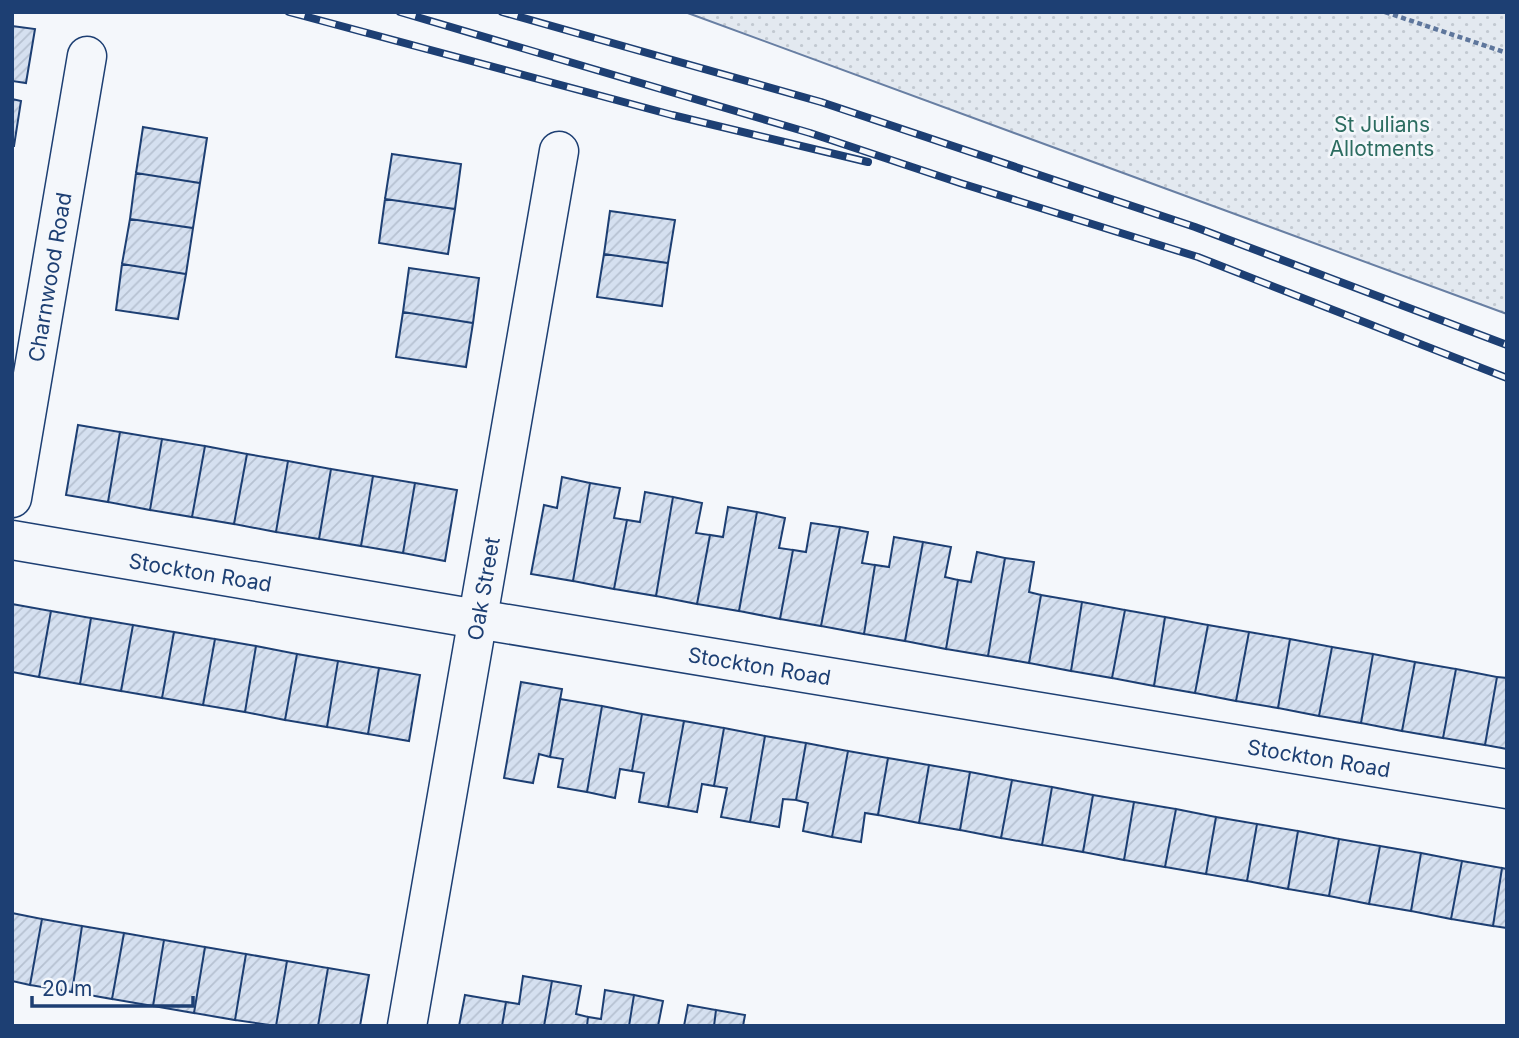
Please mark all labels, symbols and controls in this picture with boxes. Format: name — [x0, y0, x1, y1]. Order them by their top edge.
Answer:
park label: St Julians Allotments — [1330, 112, 1434, 161]
street label: Charnwood Road — [23, 190, 76, 364]
street label: Oak Street — [462, 535, 504, 642]
street label: Stockton Road — [127, 548, 274, 596]
street label: Stockton Road — [686, 642, 833, 690]
street label: Stockton Road — [1246, 734, 1392, 782]
scale bar — [32, 964, 192, 1008]
text: 20 m — [42, 976, 92, 1001]

